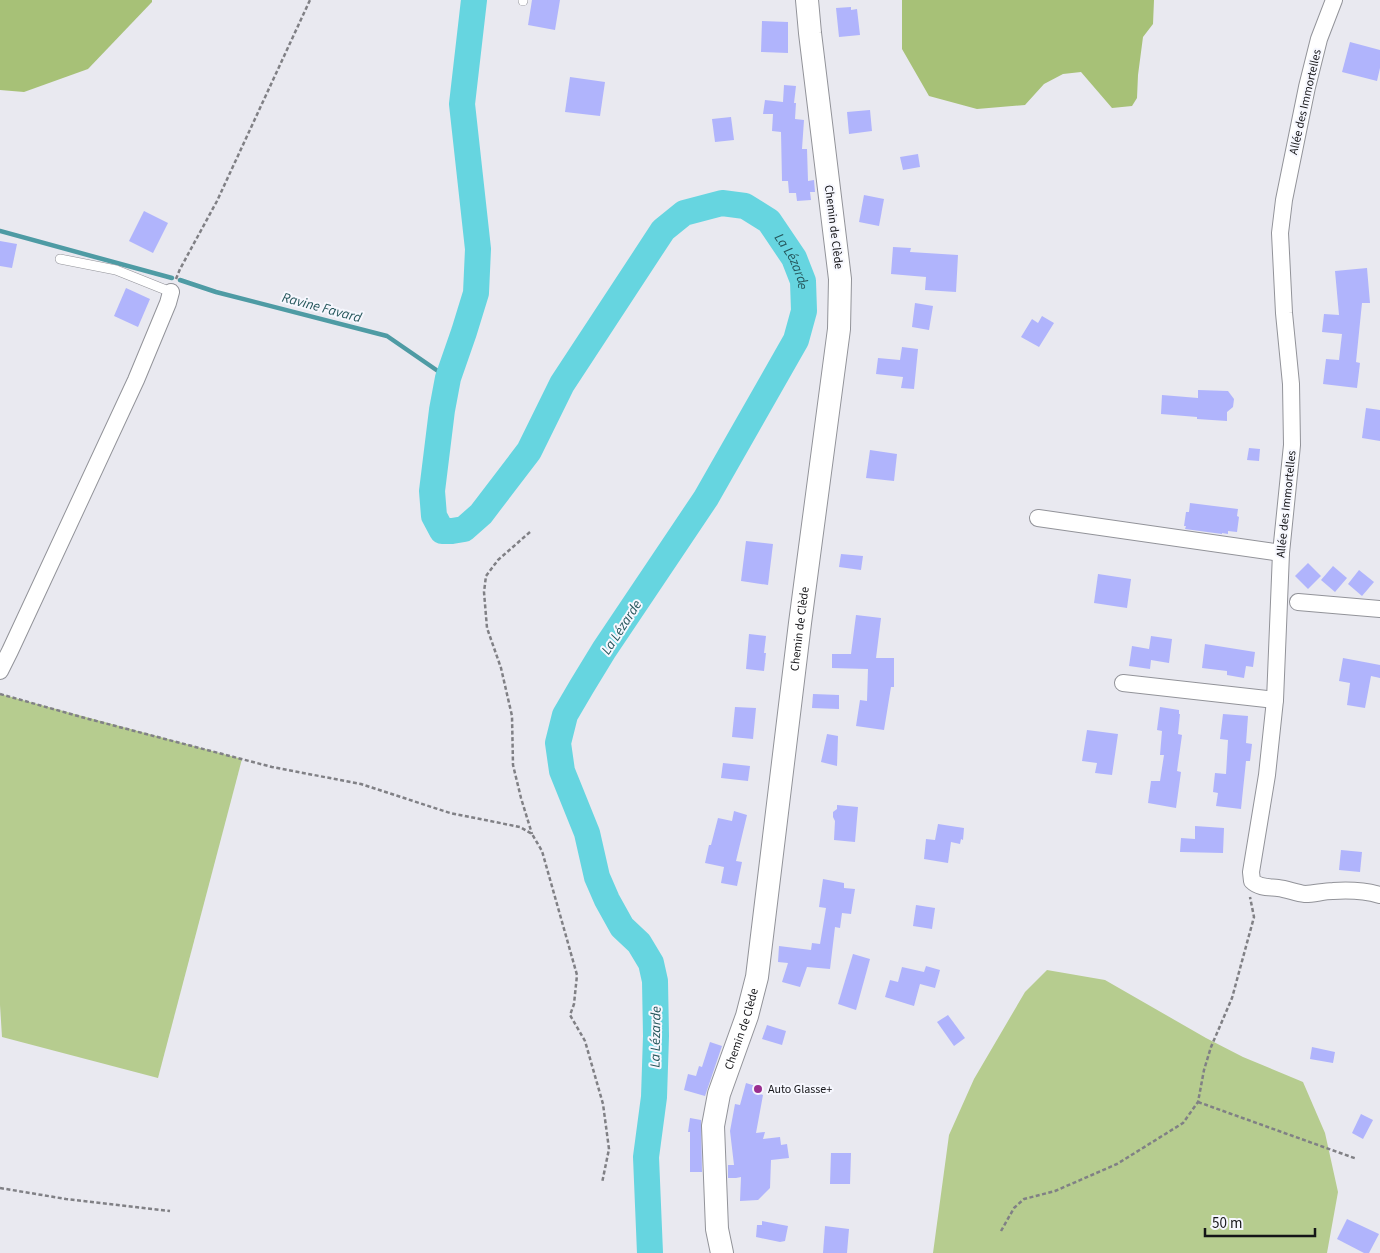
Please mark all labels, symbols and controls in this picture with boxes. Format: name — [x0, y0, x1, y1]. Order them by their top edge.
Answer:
street label: Allée des Immortelles — [1285, 48, 1326, 156]
street label: Chemin de Clède — [820, 184, 847, 270]
water label: La Lézarde — [769, 229, 812, 290]
water label: Ravine Favard — [280, 288, 364, 328]
street label: Allée des Immortelles — [1272, 450, 1301, 558]
street label: Chemin de Clède — [786, 586, 814, 672]
water label: La Lézarde — [597, 596, 647, 659]
street label: Chemin de Clède — [720, 986, 763, 1072]
water label: La Lézarde — [645, 1006, 667, 1068]
place label: Auto Glasse+ — [768, 1081, 832, 1098]
marker: Auto Glasse+ — [752, 1083, 764, 1095]
scale bar — [1205, 1206, 1315, 1238]
text: 50 m — [1212, 1213, 1242, 1234]

